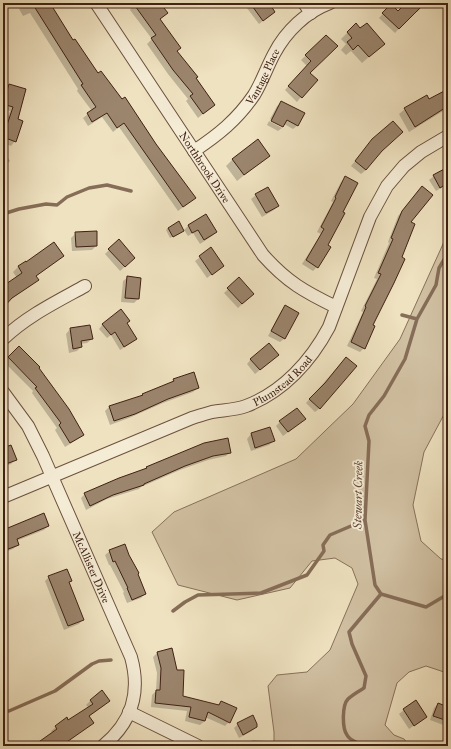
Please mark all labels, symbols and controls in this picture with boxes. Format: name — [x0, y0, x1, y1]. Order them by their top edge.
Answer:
street label: Vantage Place — [243, 46, 283, 108]
street label: Northbrook Drive — [176, 130, 233, 206]
street label: Plumstead Road — [251, 353, 315, 409]
water label: Stewart Creek — [350, 460, 366, 530]
street label: McAllister Drive — [70, 529, 113, 605]

